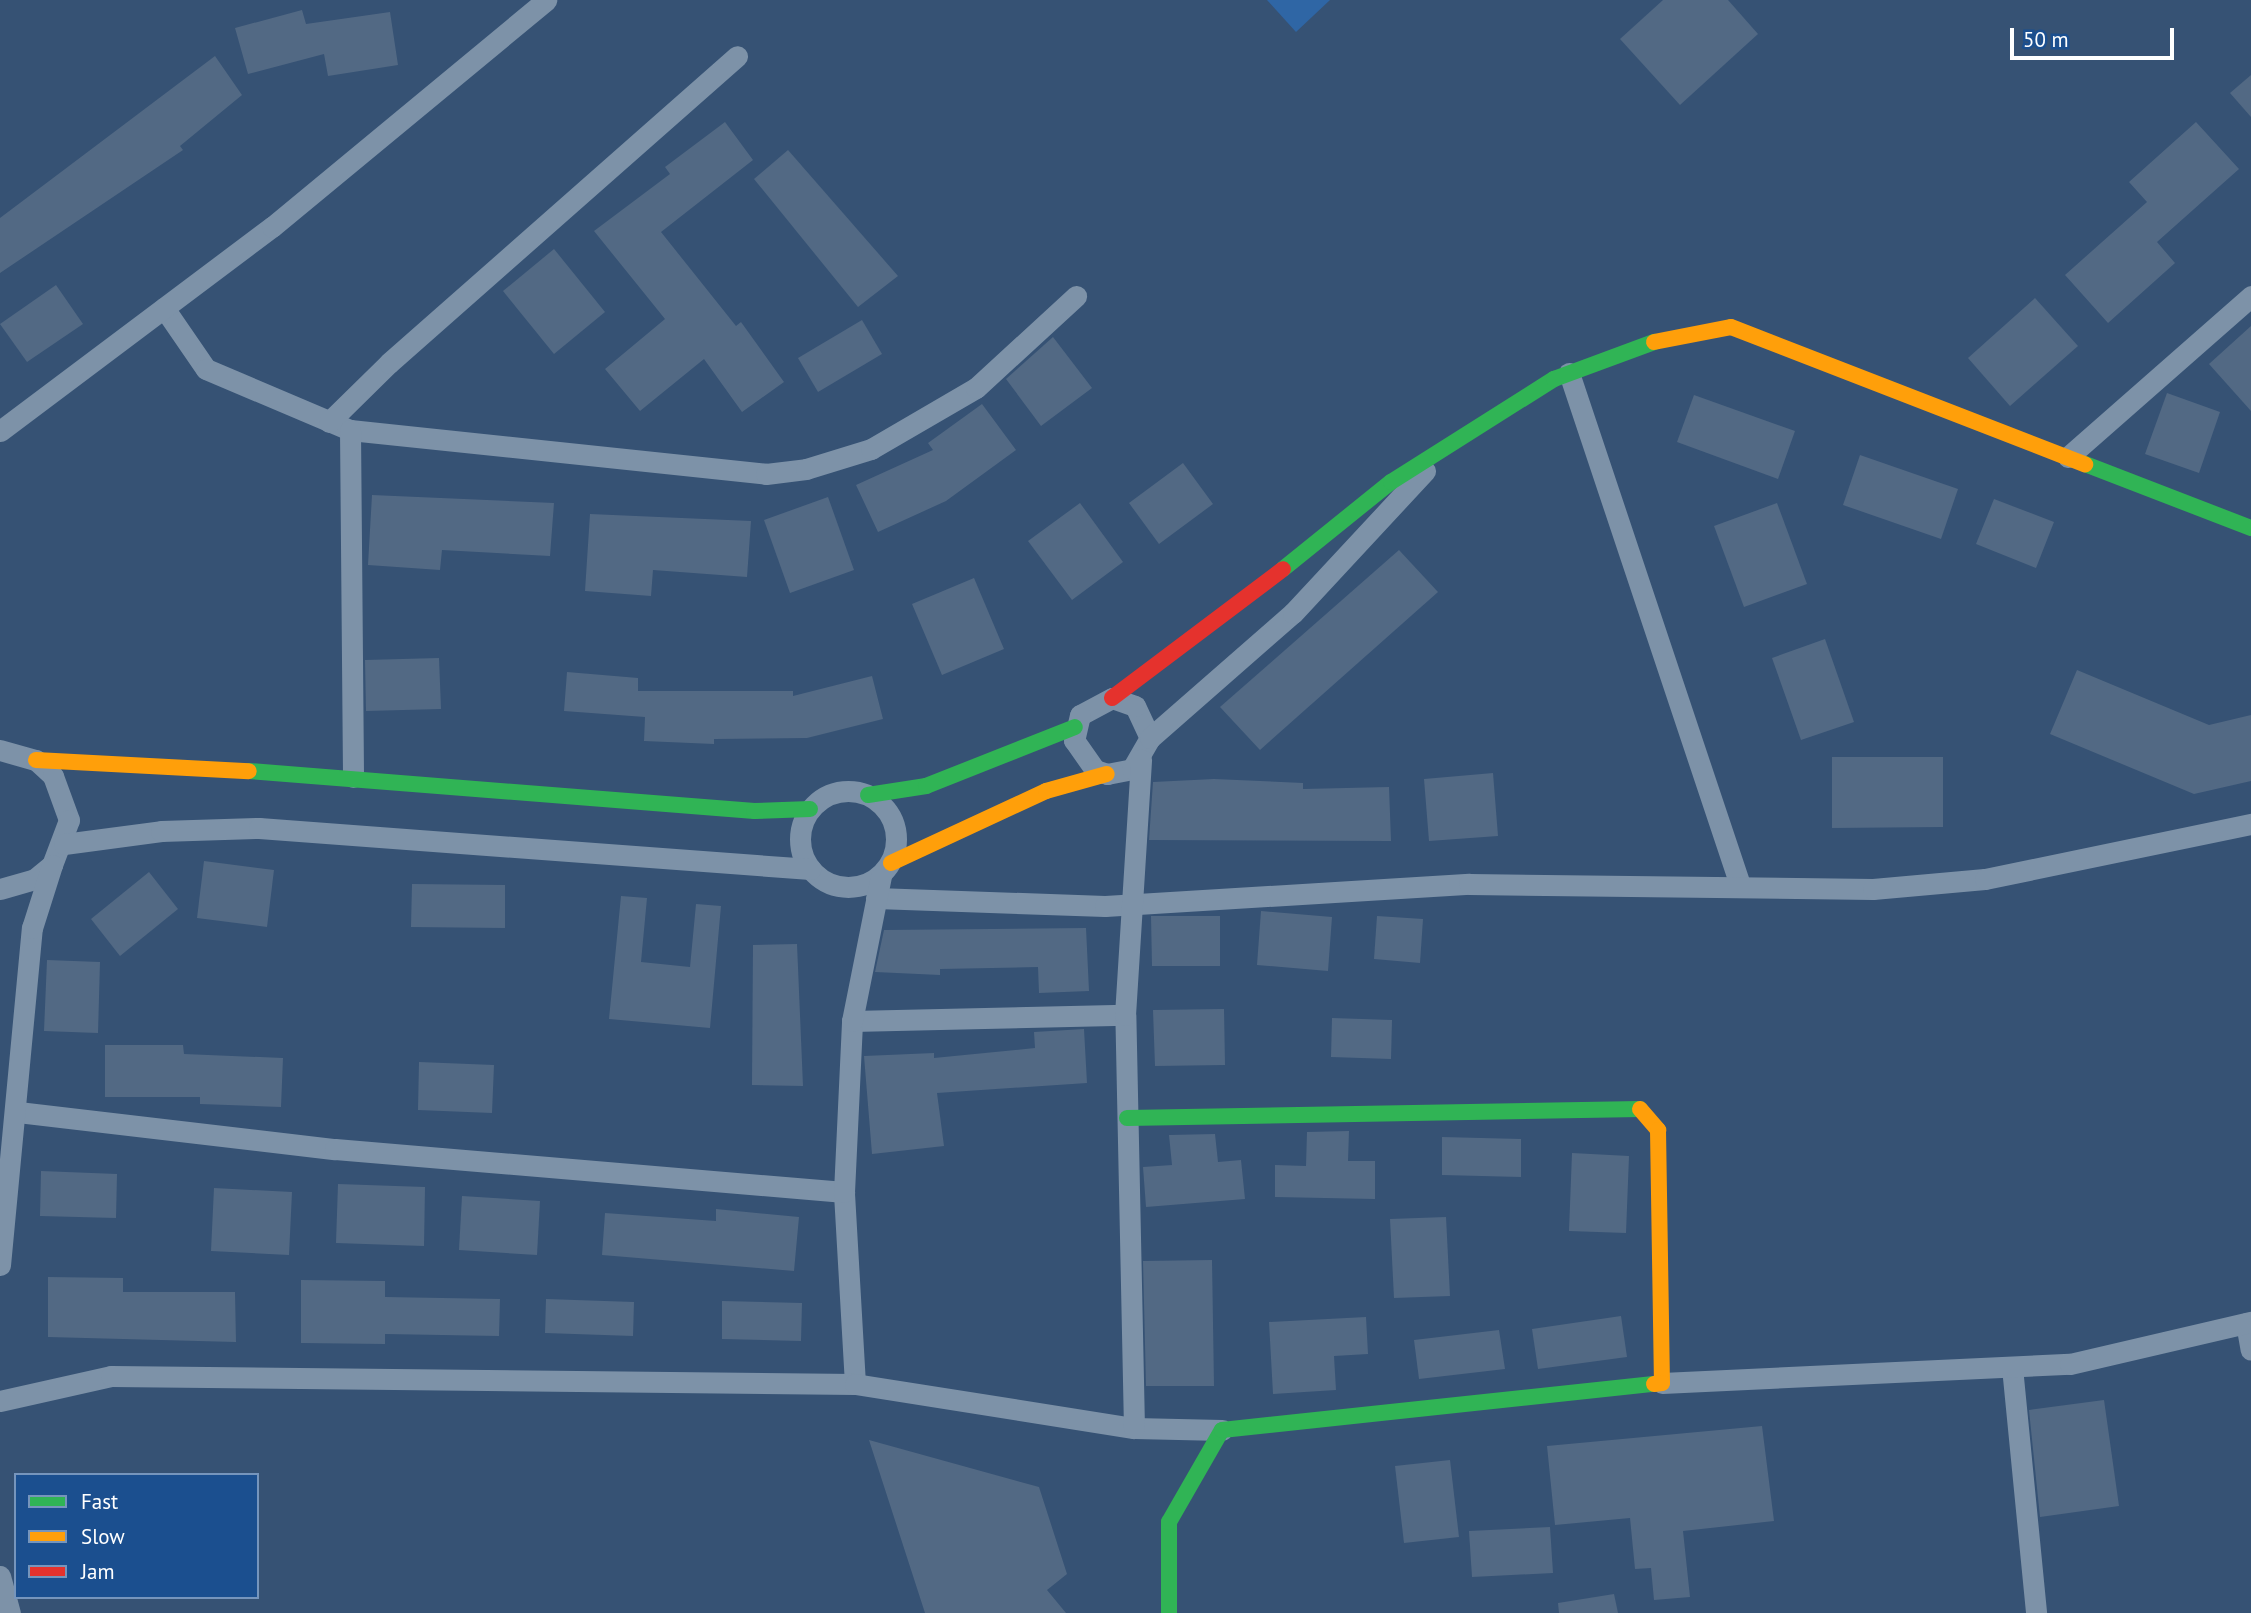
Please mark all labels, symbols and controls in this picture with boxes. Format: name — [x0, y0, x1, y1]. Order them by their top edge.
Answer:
scale bar — [2013, 14, 2178, 58]
text: 50 m — [2023, 26, 2069, 53]
legend — [14, 1473, 259, 1599]
text: Fast — [81, 1488, 118, 1515]
text: Slow — [81, 1523, 125, 1550]
text: Jam — [81, 1558, 115, 1585]

